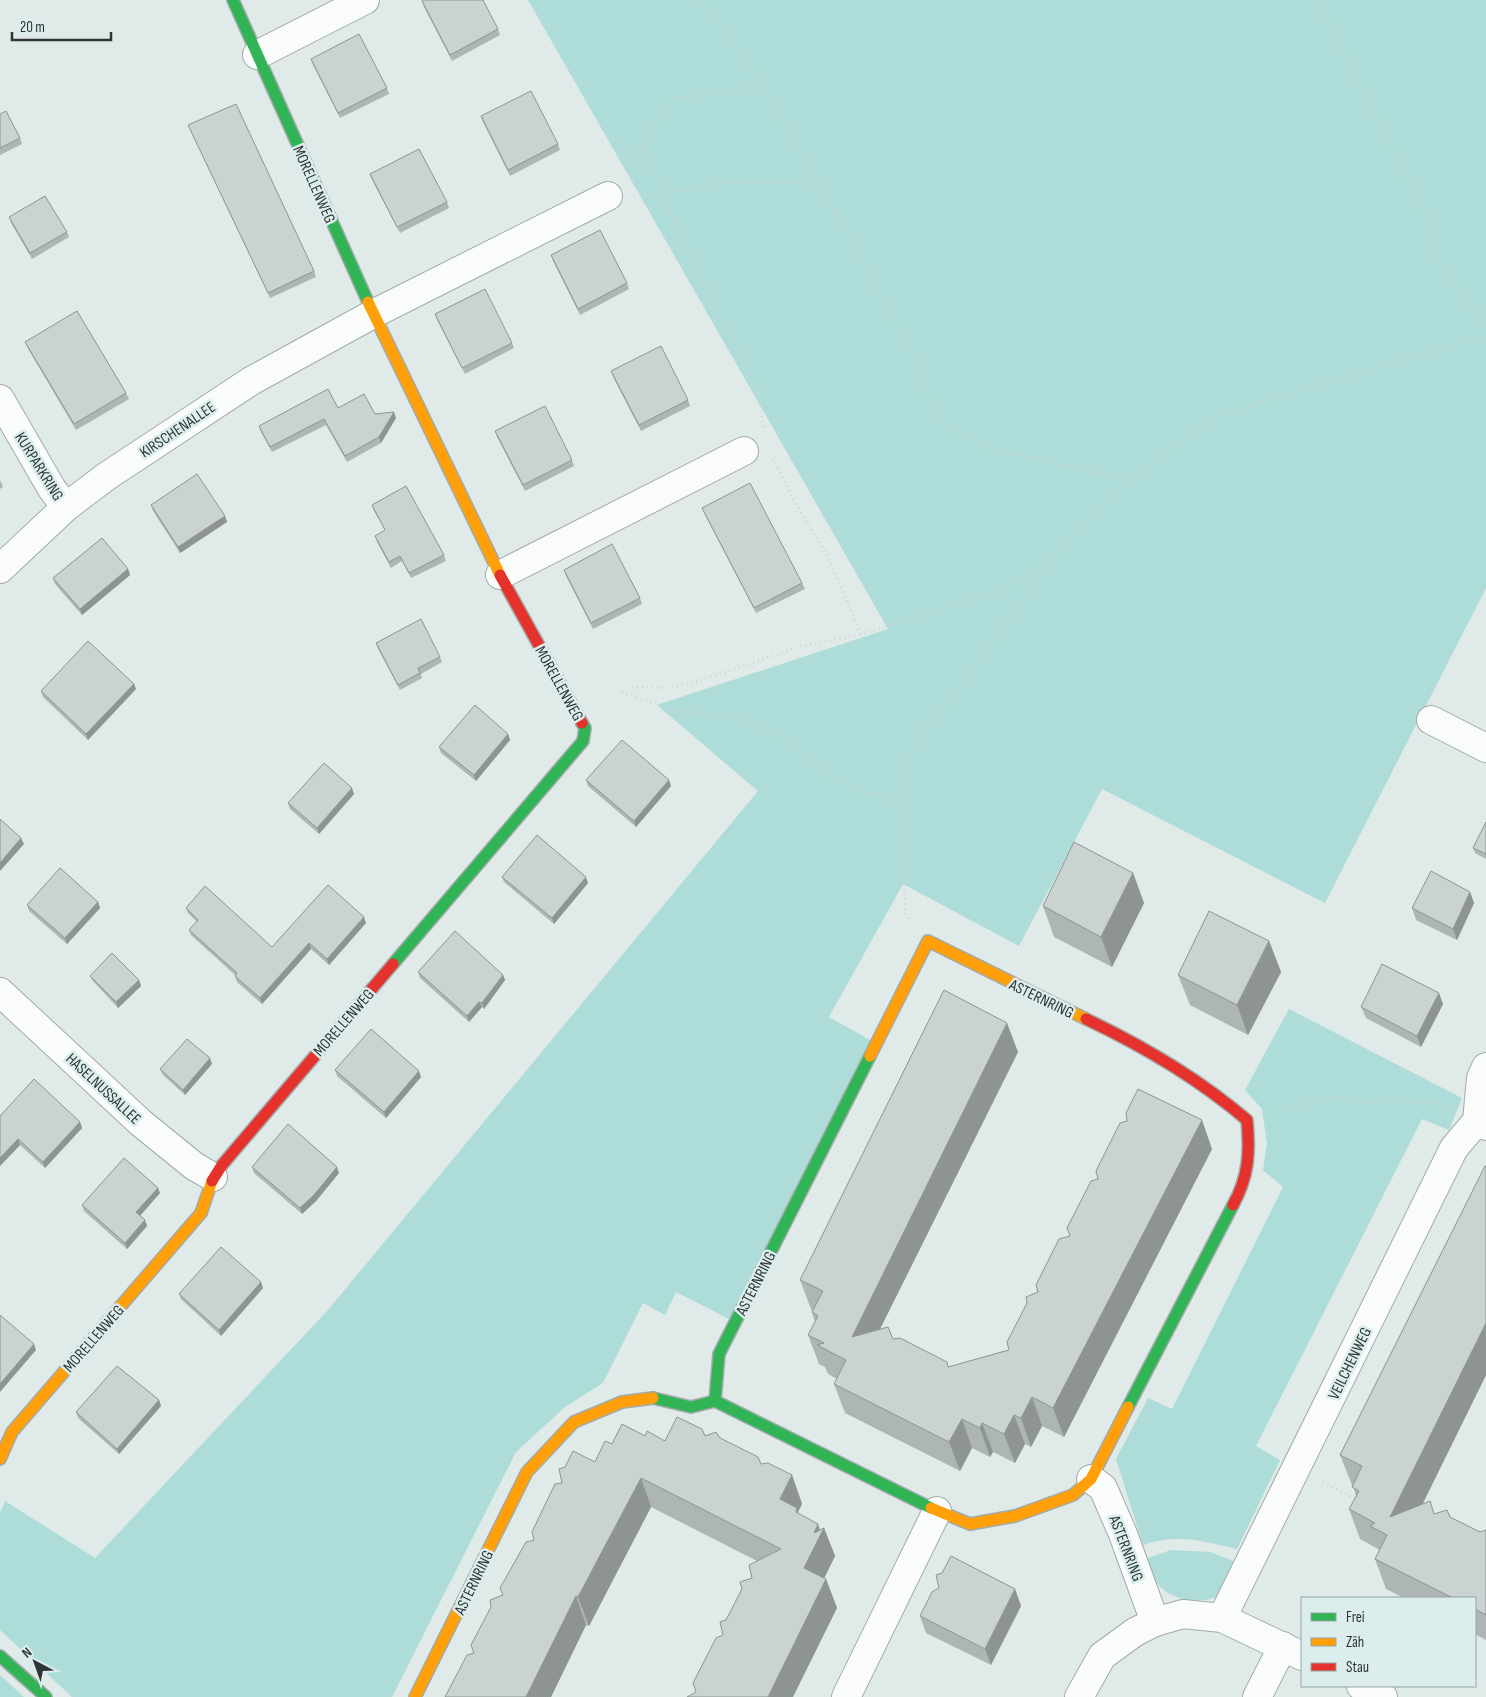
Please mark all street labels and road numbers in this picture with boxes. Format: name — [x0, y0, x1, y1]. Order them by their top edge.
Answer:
street label: MORELLENWEG — [288, 143, 339, 226]
street label: KIRSCHENALLEE — [136, 398, 219, 462]
street label: KURPARKRING — [10, 429, 67, 505]
street label: MORELLENWEG — [530, 643, 587, 725]
street label: ASTERNRING — [1005, 975, 1077, 1023]
street label: MORELLENWEG — [310, 986, 378, 1060]
street label: HASELNUSSALLEE — [61, 1050, 144, 1129]
street label: ASTERNRING — [732, 1249, 780, 1320]
street label: MORELLENWEG — [60, 1302, 128, 1376]
street label: VEILCHENWEG — [1325, 1324, 1376, 1403]
street label: ASTERNRING — [1104, 1512, 1147, 1584]
street label: ASTERNRING — [450, 1547, 498, 1619]

